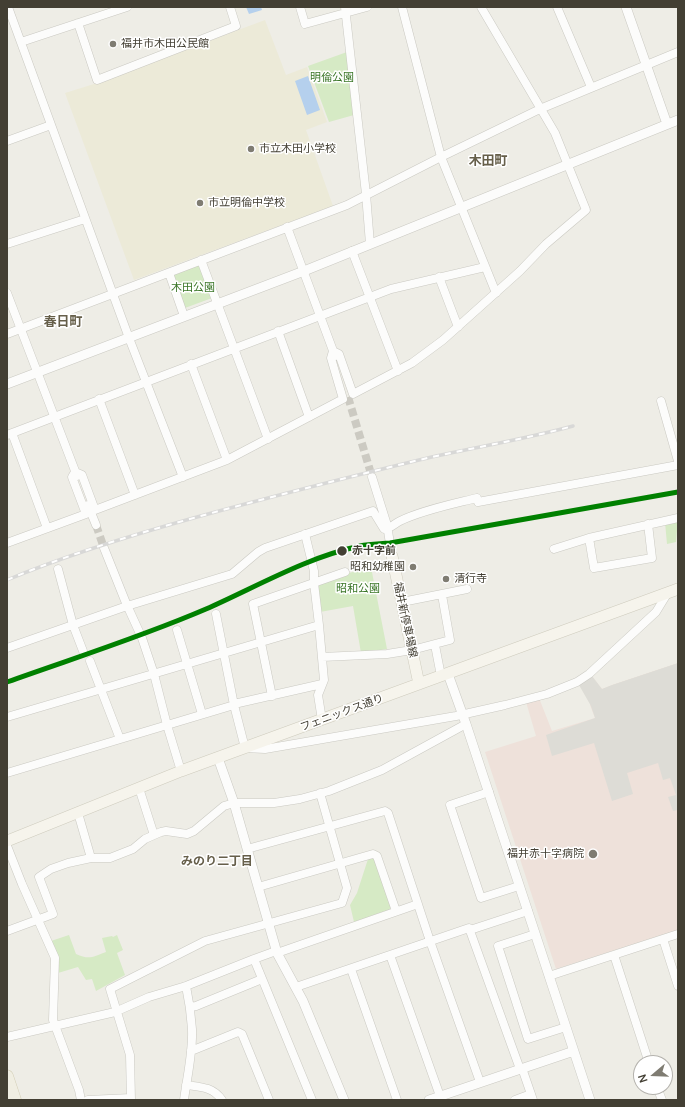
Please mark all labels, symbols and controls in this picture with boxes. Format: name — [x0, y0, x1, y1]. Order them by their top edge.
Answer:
place label: 福井市木田公民館 — [121, 37, 209, 51]
marker: 福井市木田公民館 — [108, 39, 118, 49]
park label: 明倫公園 — [310, 71, 354, 85]
place label: 市立木田小学校 — [259, 142, 336, 156]
marker: 市立木田小学校 — [246, 144, 256, 154]
district label: 木田町 — [469, 153, 507, 169]
place label: 市立明倫中学校 — [208, 196, 285, 210]
marker: 市立明倫中学校 — [195, 198, 205, 208]
park label: 木田公園 — [171, 281, 215, 295]
district label: 春日町 — [44, 314, 82, 330]
marker: 赤十字前 — [335, 544, 349, 558]
place label: 赤十字前 — [352, 544, 396, 558]
place label: 昭和幼稚園 — [350, 560, 405, 574]
marker: 昭和幼稚園 — [408, 562, 418, 572]
place label: 清行寺 — [454, 572, 487, 586]
marker: 清行寺 — [441, 574, 451, 584]
street label: 福井新停車場線 — [391, 581, 419, 659]
park label: 昭和公園 — [336, 582, 380, 596]
street label: フェニックス通り — [298, 692, 386, 734]
place label: 福井赤十字病院 — [507, 847, 584, 861]
marker: 福井赤十字病院 — [587, 848, 599, 860]
district label: みのり二丁目 — [181, 855, 253, 869]
north arrow — [633, 1055, 673, 1095]
text: N — [634, 1073, 651, 1085]

